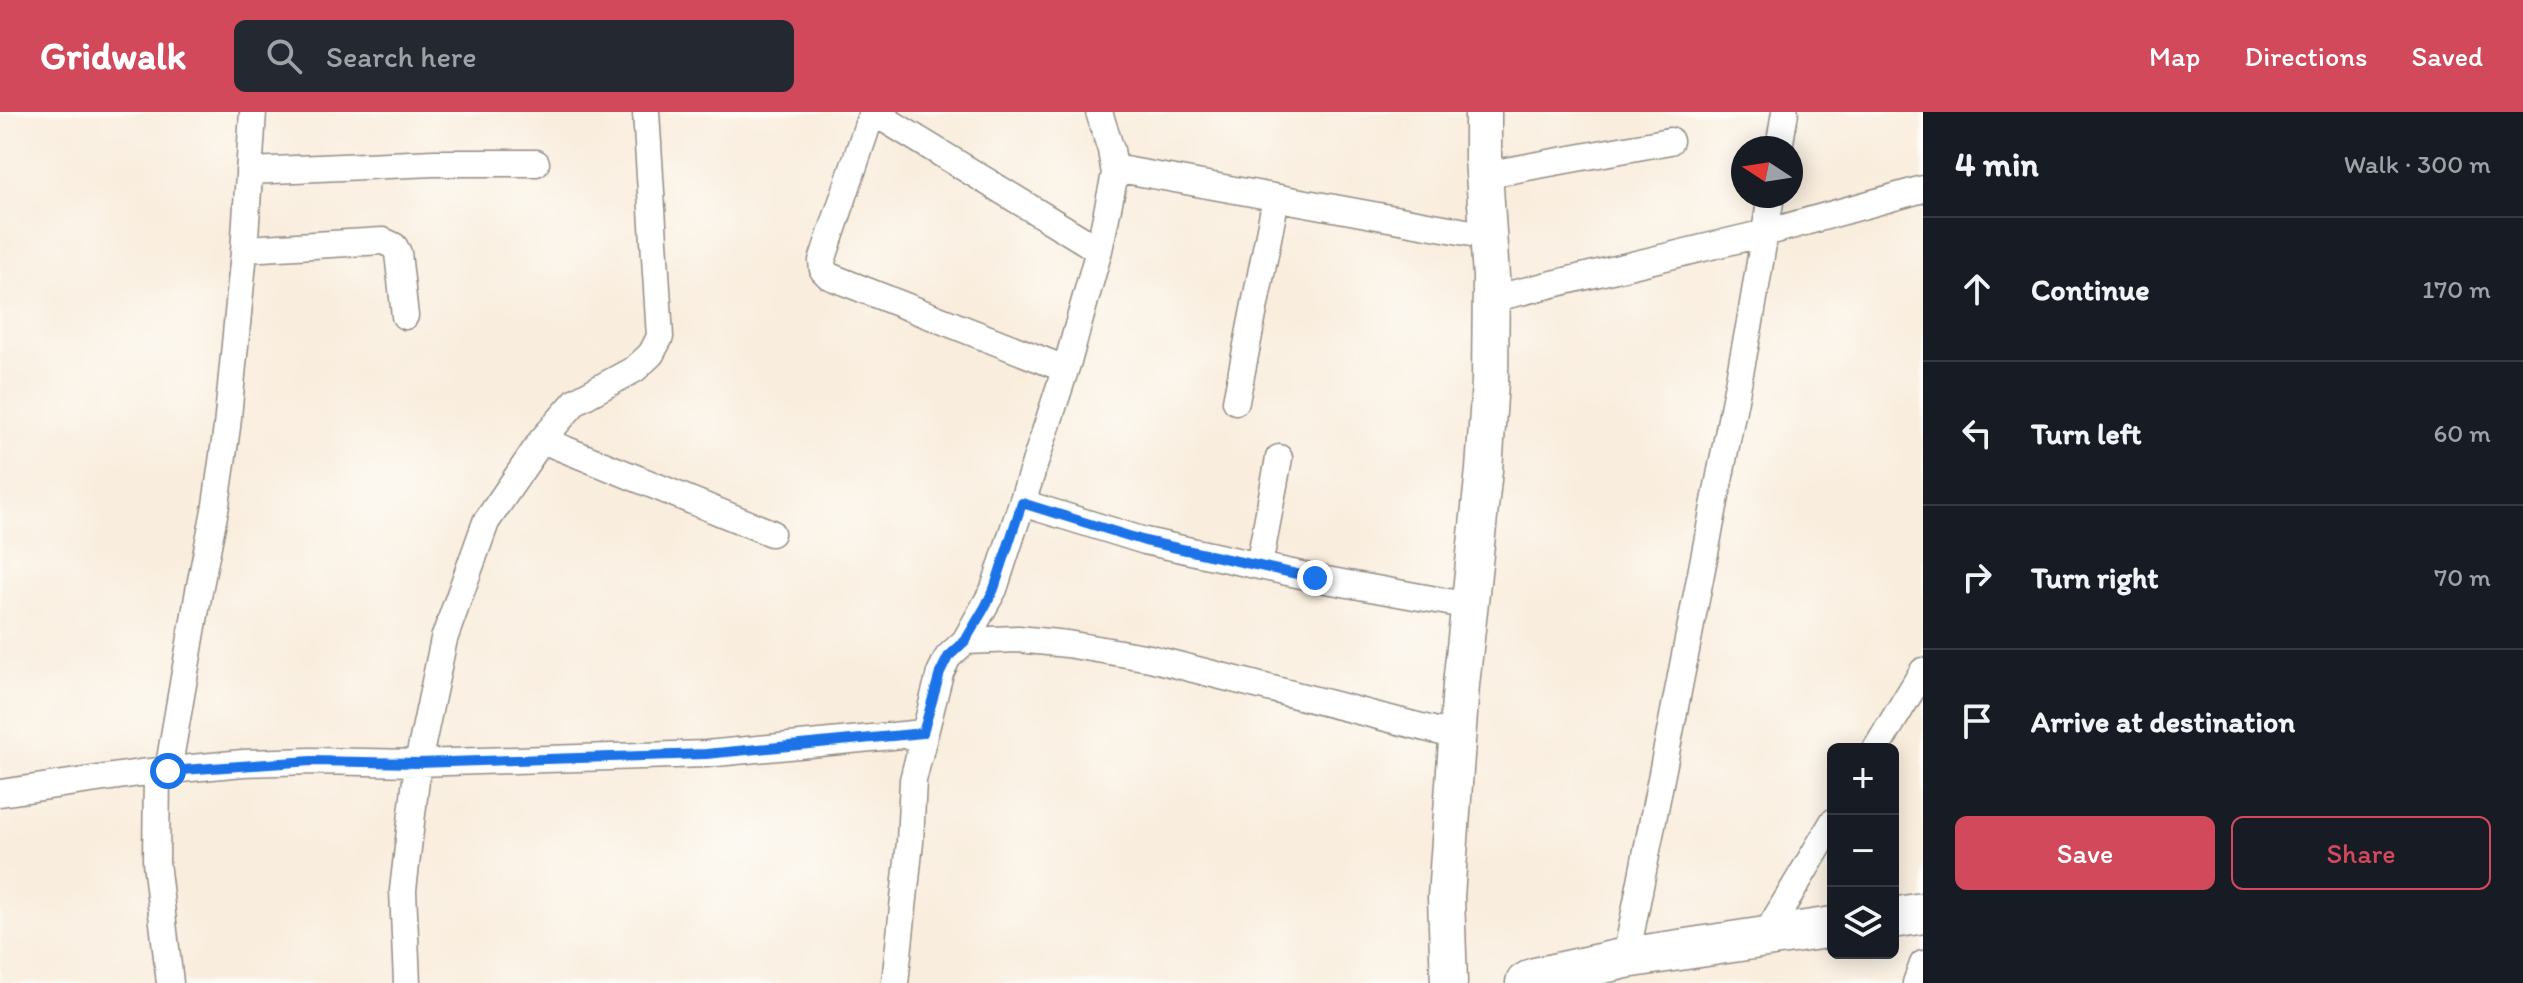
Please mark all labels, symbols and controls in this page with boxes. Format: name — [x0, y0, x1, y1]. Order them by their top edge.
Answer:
search box — [234, 20, 794, 92]
text: Gridwalk — [40, 33, 186, 79]
icon: search — [262, 34, 306, 78]
text: Search here — [326, 38, 477, 75]
text: Map — [2149, 39, 2200, 73]
text: Directions — [2244, 39, 2368, 73]
text: Saved — [2412, 39, 2483, 73]
north arrow — [1731, 136, 1803, 208]
text: 4 min — [1955, 144, 2039, 185]
text: Walk · 300 m — [2344, 148, 2491, 180]
icon: ahead — [1955, 267, 1999, 311]
text: Continue — [2031, 271, 2150, 308]
text: 170 m — [2422, 273, 2491, 305]
icon: left — [1955, 411, 1999, 455]
text: Turn left — [2031, 415, 2142, 452]
text: 60 m — [2434, 417, 2491, 449]
icon: right — [1955, 555, 1999, 599]
text: Turn right — [2031, 559, 2159, 596]
route end — [1297, 560, 1333, 596]
text: 70 m — [2434, 561, 2491, 593]
icon: arrive — [1955, 699, 1999, 743]
text: Arrive at destination — [2031, 703, 2295, 740]
map controls — [1827, 743, 1899, 959]
button: + — [1827, 743, 1899, 815]
route start — [150, 753, 186, 789]
button: − — [1827, 815, 1899, 887]
button: Save — [1955, 816, 2215, 890]
button: Share — [2231, 816, 2491, 890]
button: layers — [1827, 887, 1899, 959]

